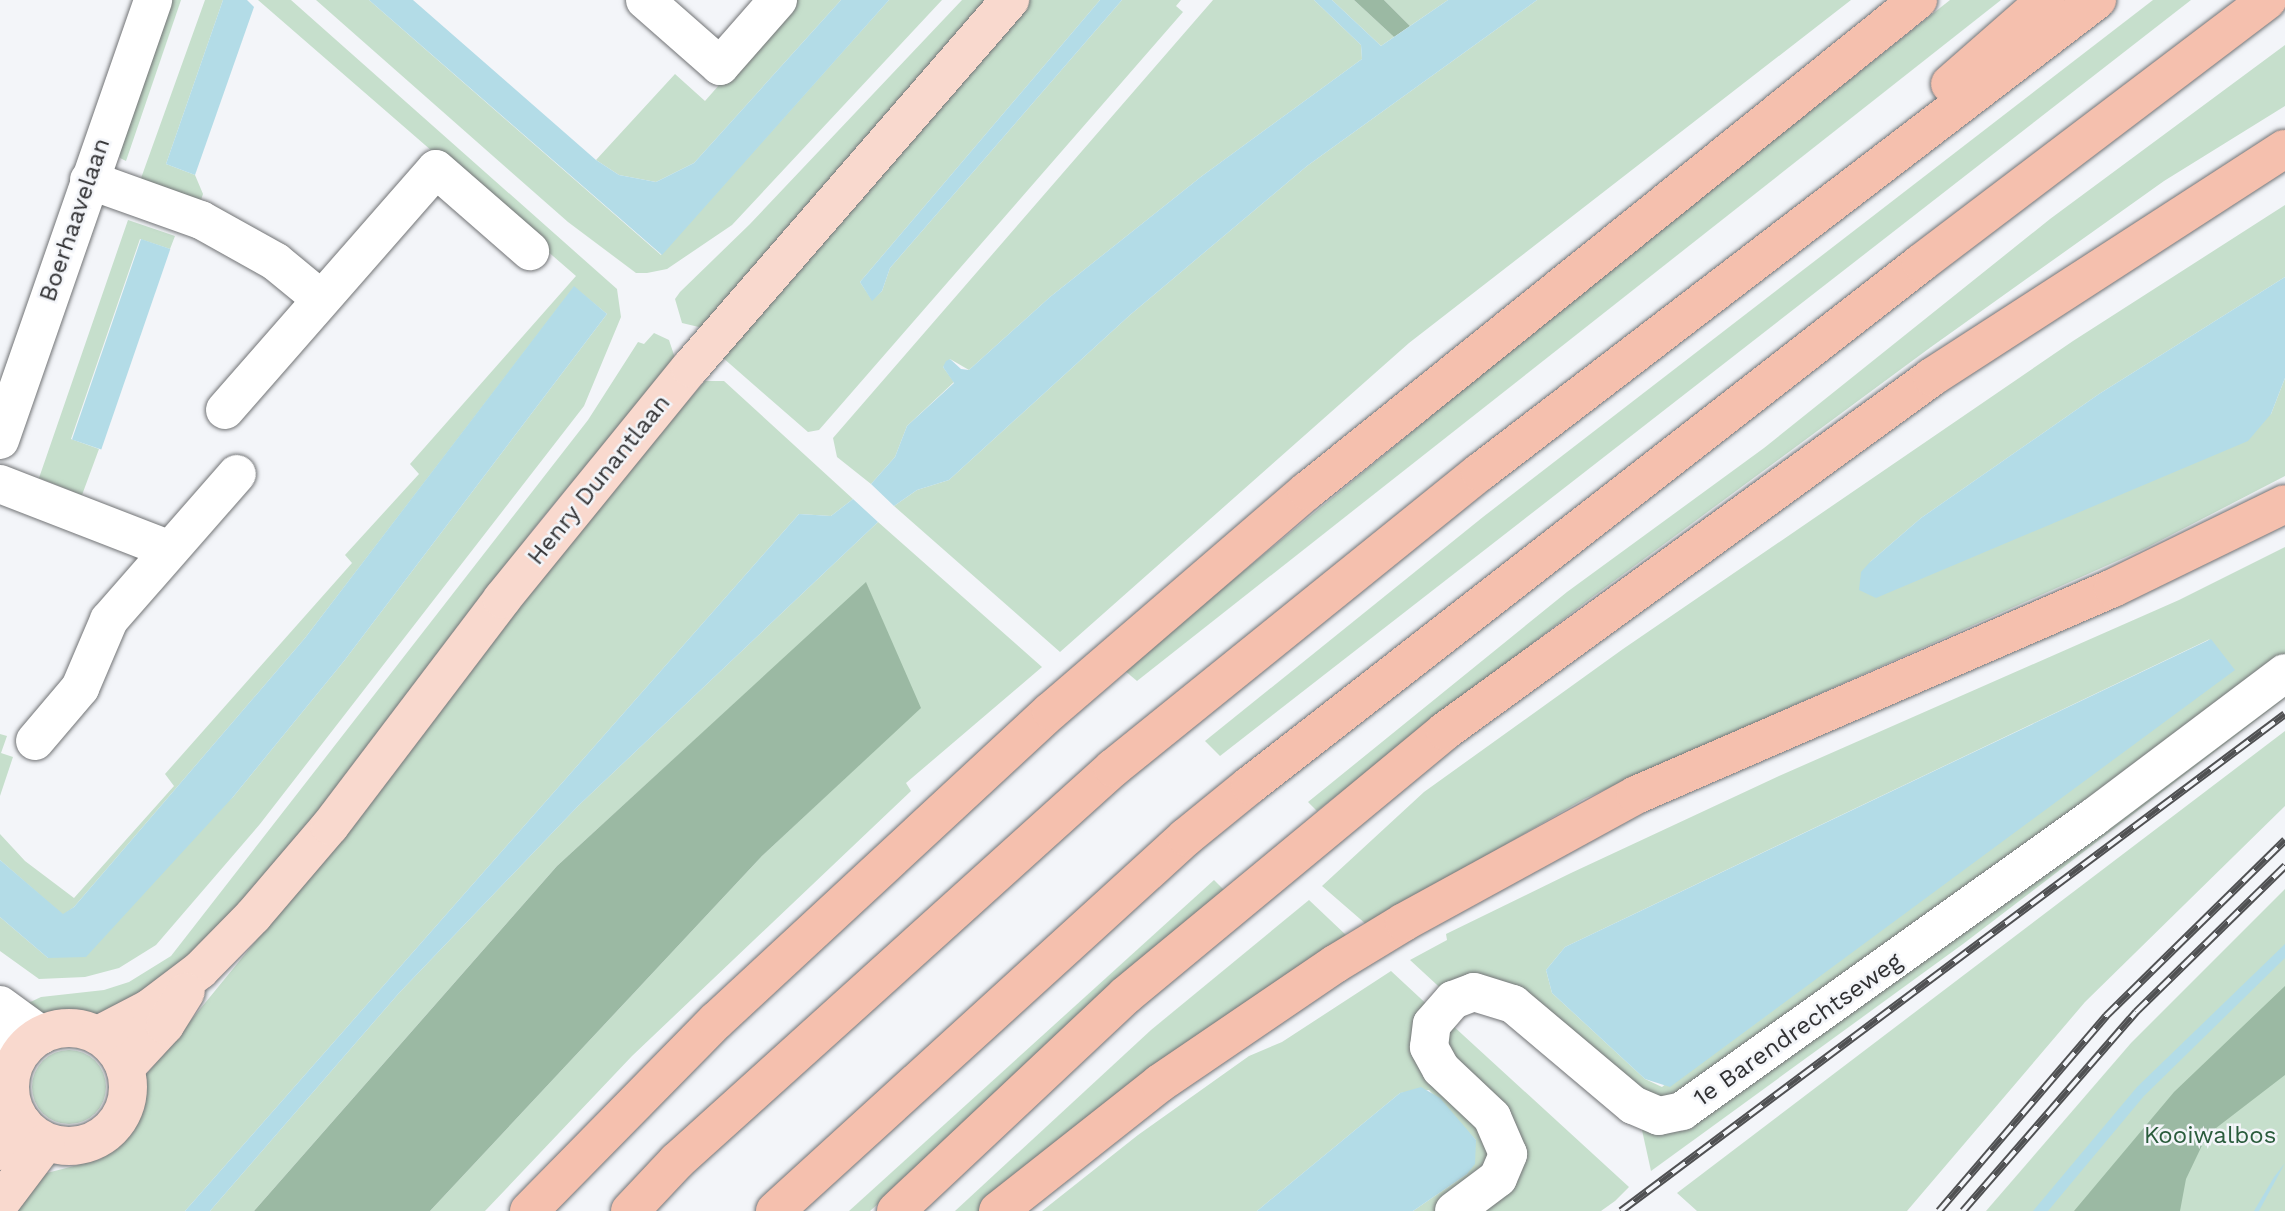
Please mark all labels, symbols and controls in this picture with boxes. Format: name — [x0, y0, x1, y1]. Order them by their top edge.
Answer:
street label: Boerhaavelaan — [34, 134, 116, 306]
street label: Henry Dunantlaan — [521, 389, 677, 571]
street label: 1e Barendrechtseweg — [1688, 947, 1908, 1113]
park label: Kooiwalbos — [2144, 1122, 2276, 1150]

